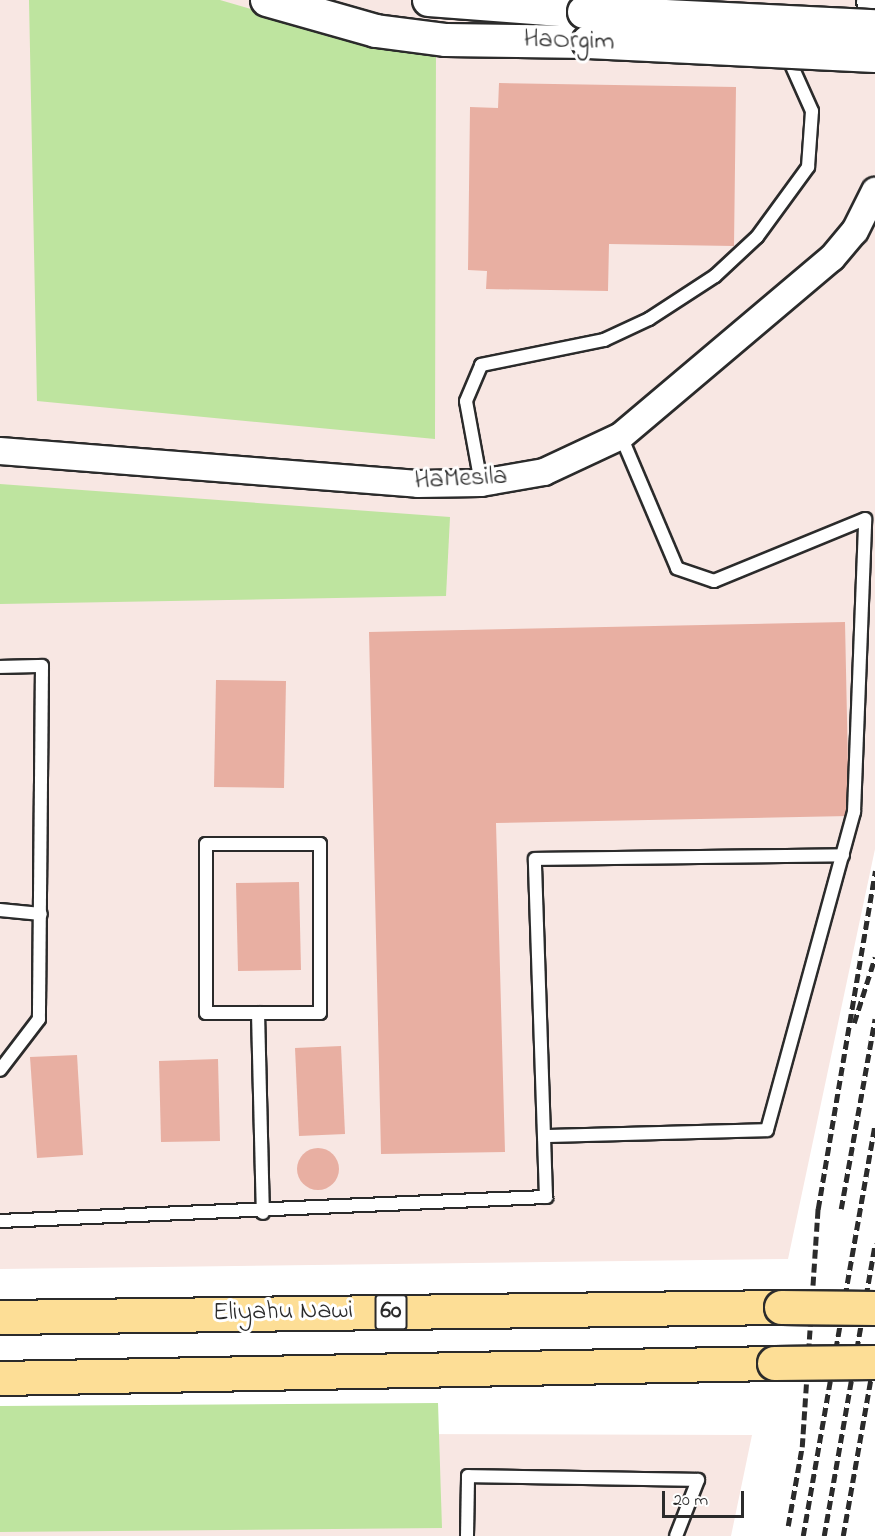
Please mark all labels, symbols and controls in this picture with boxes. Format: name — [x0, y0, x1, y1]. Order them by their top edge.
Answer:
street label: HaOrgim — [523, 25, 615, 59]
street label: HaMesila — [414, 462, 508, 498]
road number: 60 — [374, 1291, 408, 1333]
street label: Eliyahu Nawi — [213, 1296, 353, 1330]
scale bar — [665, 1479, 748, 1517]
text: 20 m — [673, 1488, 708, 1514]

